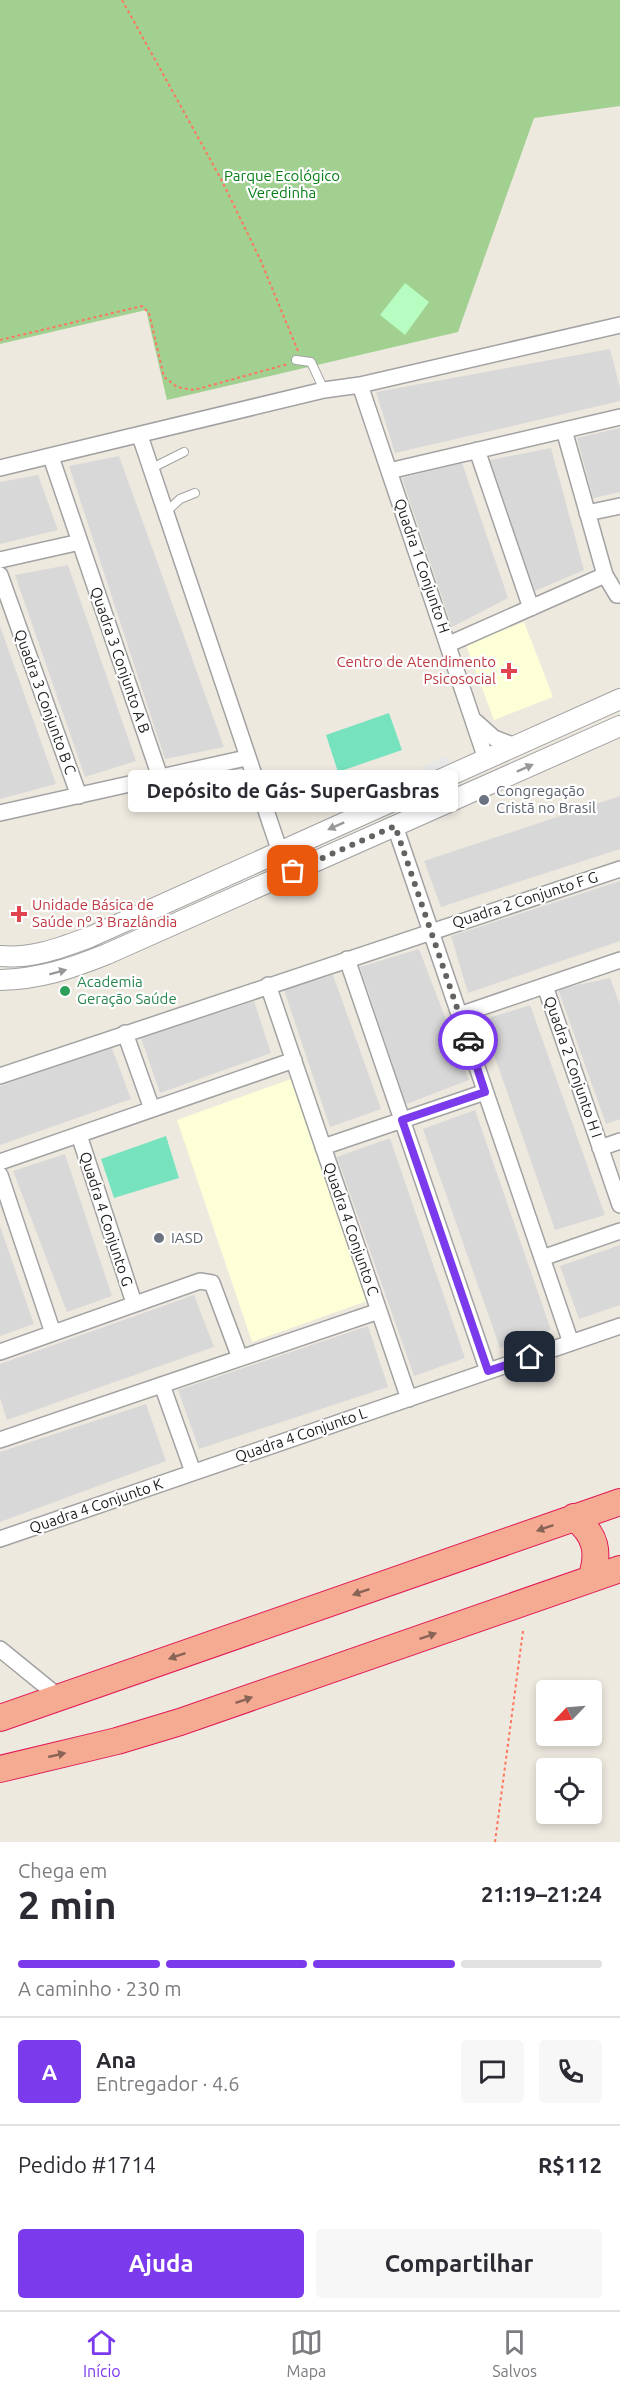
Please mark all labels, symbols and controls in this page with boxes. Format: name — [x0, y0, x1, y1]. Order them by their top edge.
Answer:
park label: Parque Ecológico Veredinha — [224, 167, 340, 201]
street label: Quadra 1 Conjunto H — [391, 496, 454, 635]
street label: Quadra 3 Conjunto A B — [87, 585, 153, 735]
street label: Quadra 3 Conjunto B C — [11, 627, 80, 777]
place label: Centro de Atendimento Psicosocial — [336, 653, 496, 687]
marker: Centro de Atendimento Psicosocial — [500, 662, 518, 680]
one-way arrow — [516, 764, 533, 773]
callout: Depósito de Gás- SuperGasbras — [128, 769, 458, 811]
text: Depósito de Gás- SuperGasbras — [146, 779, 440, 802]
place label: Congregação Cristã no Brasil — [496, 782, 596, 816]
marker: Congregação Cristã no Brasil — [477, 793, 491, 807]
one-way arrow — [327, 821, 345, 831]
pin — [267, 845, 318, 896]
icon: bag — [276, 854, 309, 887]
street label: Quadra 2 Conjunto F G — [450, 868, 600, 931]
place label: Unidade Básica de Saúde nº 3 Brazlândia — [32, 896, 177, 930]
marker: Unidade Básica de Saúde nº 3 Brazlândia — [10, 905, 28, 923]
one-way arrow — [49, 967, 67, 977]
place label: Academia Geração Saúde — [77, 973, 177, 1007]
marker: Academia Geração Saúde — [58, 984, 72, 998]
street label: Quadra 2 Conjunto H I — [541, 994, 606, 1140]
courier — [438, 1010, 498, 1070]
icon: car — [452, 1024, 485, 1057]
street label: Quadra 4 Conjunto G — [77, 1149, 136, 1288]
street label: Quadra 4 Conjunto C — [321, 1160, 382, 1298]
place label: IASD — [171, 1229, 203, 1246]
marker: IASD — [152, 1231, 166, 1245]
pin — [504, 1331, 555, 1382]
icon: home — [513, 1340, 546, 1373]
street label: Quadra 4 Conjunto L — [233, 1404, 369, 1465]
street label: Quadra 4 Conjunto K — [27, 1475, 165, 1536]
one-way arrow — [536, 1523, 554, 1533]
one-way arrow — [352, 1587, 370, 1597]
one-way arrow — [419, 1630, 437, 1640]
one-way arrow — [168, 1652, 186, 1662]
north arrow — [536, 1680, 602, 1746]
map controls — [536, 1680, 602, 1824]
one-way arrow — [235, 1694, 253, 1704]
one-way arrow — [48, 1750, 66, 1760]
button: locate — [536, 1758, 602, 1824]
text: Chega em — [18, 1859, 107, 1882]
text: 21:19–21:24 — [481, 1881, 602, 1906]
text: 2 min — [18, 1883, 117, 1926]
text: A caminho · 230 m — [18, 1977, 182, 2000]
button: chat — [461, 2040, 524, 2103]
button: phone — [539, 2040, 602, 2103]
text: Ana — [96, 2047, 136, 2072]
text: A — [42, 2059, 57, 2084]
text: Entregador · 4.6 — [96, 2072, 239, 2095]
text: Pedido #1714 — [18, 2152, 156, 2177]
text: R$112 — [538, 2152, 602, 2177]
button: Ajuda — [18, 2229, 304, 2298]
button: Compartilhar — [316, 2229, 602, 2298]
tab: Início — [83, 2326, 121, 2380]
tab: Mapa — [287, 2326, 326, 2380]
tab: Salvos — [492, 2326, 537, 2380]

